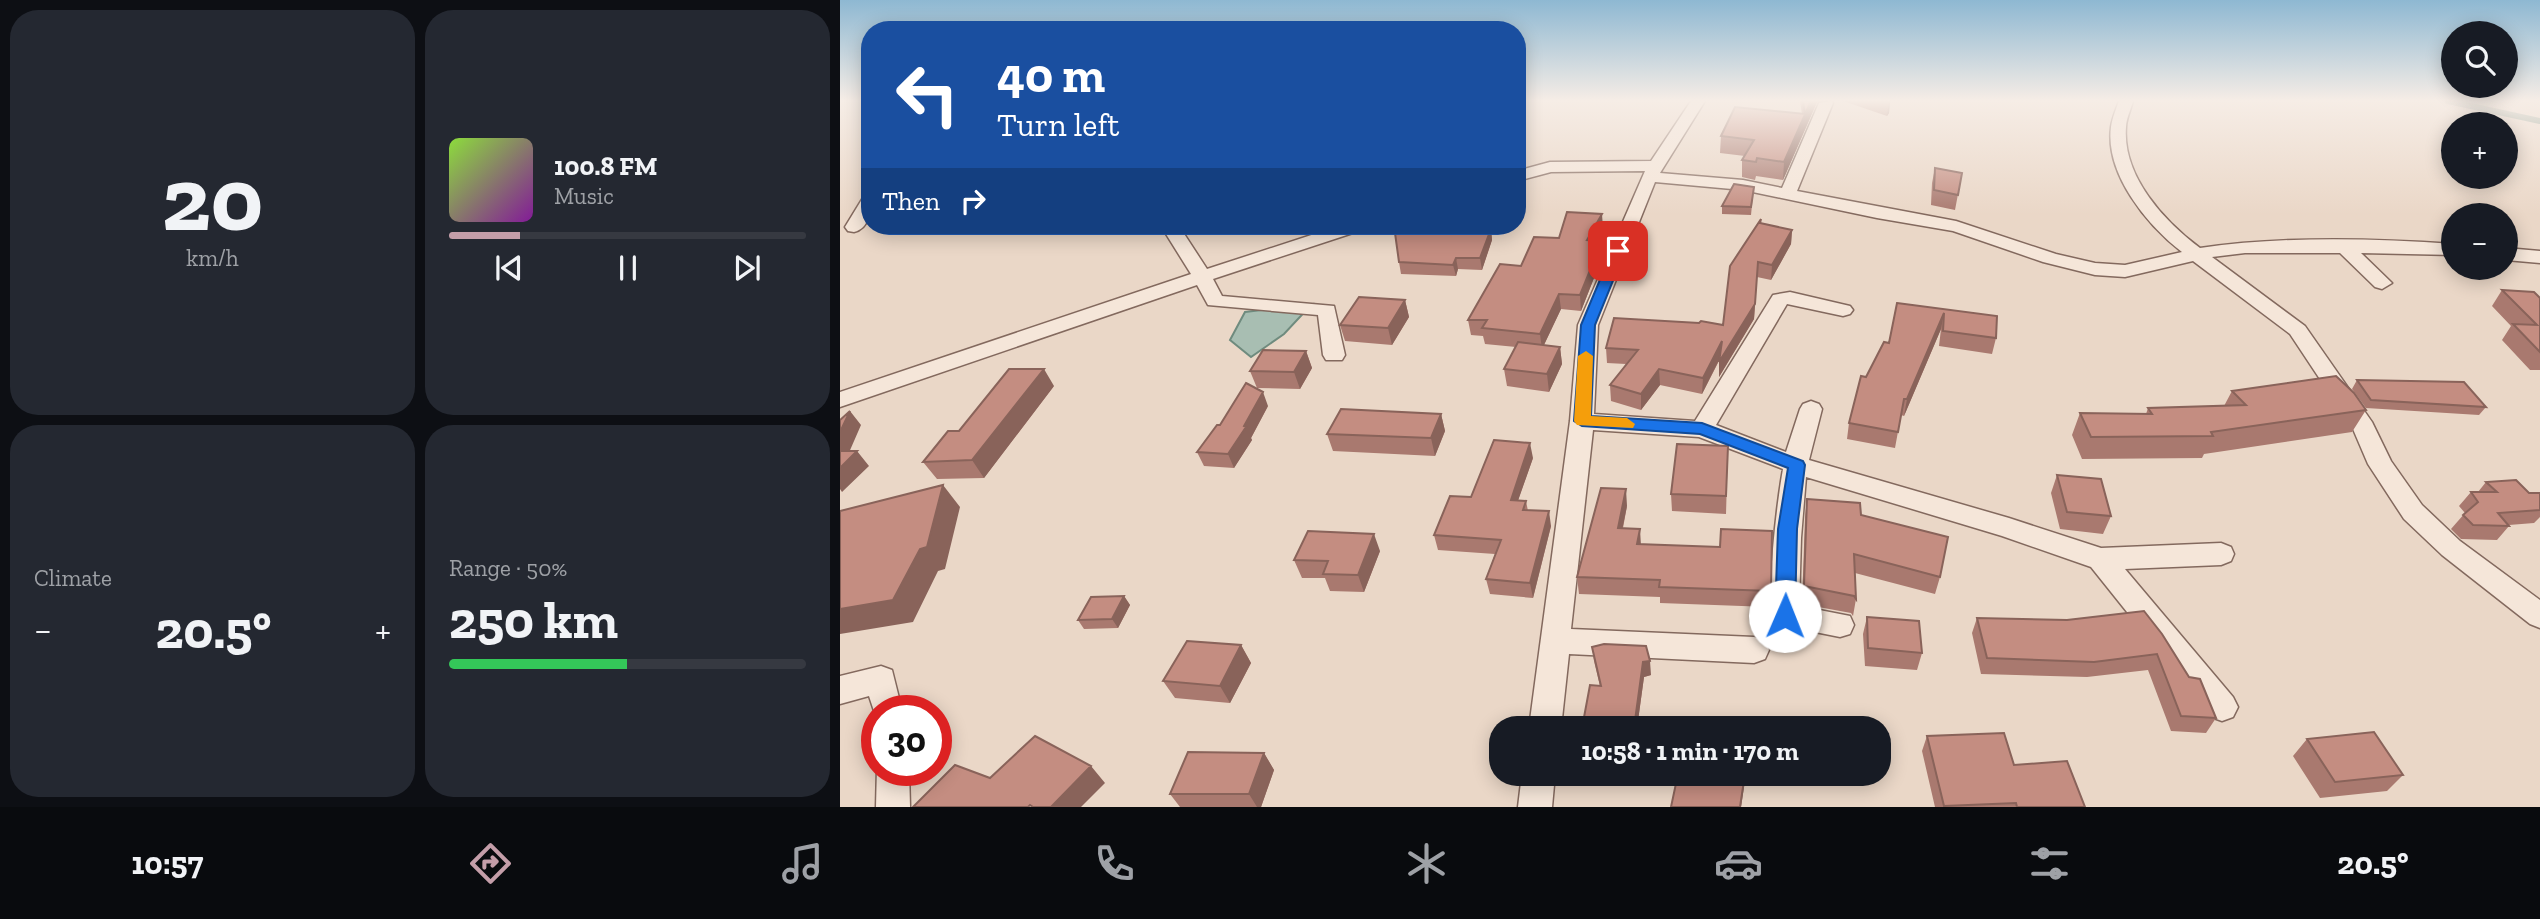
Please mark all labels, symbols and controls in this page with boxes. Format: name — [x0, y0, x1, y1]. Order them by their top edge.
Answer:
map controls — [2441, 21, 2518, 280]
button: search — [2441, 21, 2518, 98]
text: 40 m — [997, 46, 1105, 105]
icon: left — [882, 49, 973, 140]
text: Turn left — [997, 106, 1119, 144]
button: + — [2441, 112, 2518, 189]
text: 20 — [162, 144, 263, 253]
text: 100.8 FM — [554, 150, 657, 182]
text: Music — [554, 182, 614, 210]
icon: right — [954, 182, 992, 220]
text: Then — [882, 185, 940, 217]
button: − — [2441, 203, 2518, 280]
pin — [1588, 221, 1648, 281]
icon: arrive — [1599, 232, 1637, 270]
text: km/h — [186, 244, 239, 272]
icon: previous — [490, 249, 528, 287]
icon: pause — [609, 249, 647, 287]
icon: next — [728, 249, 766, 287]
text: Range · 50% — [449, 554, 567, 582]
text: Climate — [34, 564, 112, 592]
position arrow — [1748, 579, 1822, 653]
text: 250 km — [449, 589, 618, 651]
text: 20.5° — [156, 599, 271, 661]
text: − — [34, 607, 52, 653]
text: + — [375, 607, 391, 653]
speed limit sign: 30 — [861, 695, 952, 786]
text: 10:58 · 1 min · 170 m — [1581, 735, 1799, 767]
icon: directions — [466, 839, 515, 888]
icon: music — [778, 839, 827, 888]
icon: phone — [1090, 839, 1139, 888]
icon: climate — [1402, 839, 1451, 888]
icon: car — [1714, 839, 1763, 888]
icon: filters — [2025, 839, 2074, 888]
text: 10:57 — [131, 844, 203, 882]
text: 20.5° — [2337, 844, 2409, 882]

